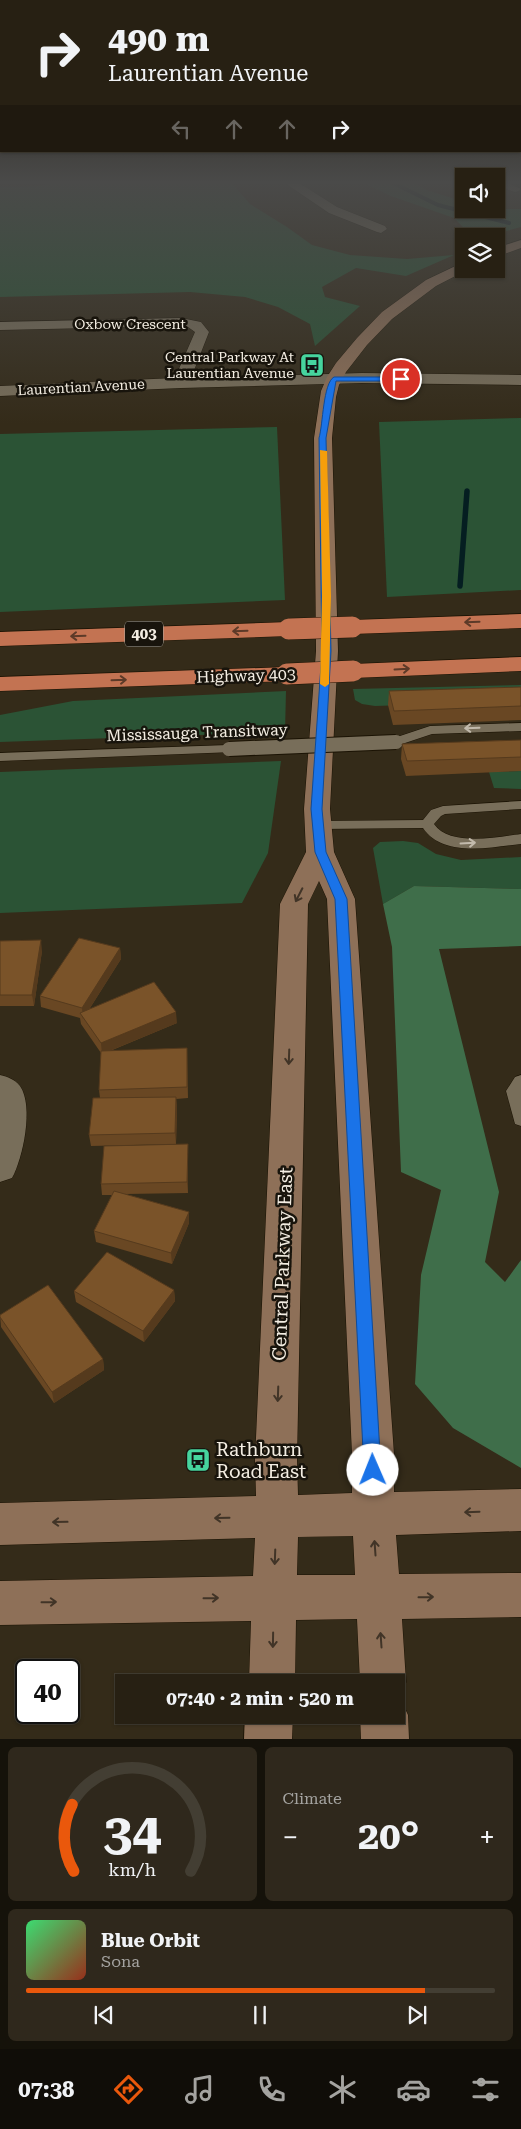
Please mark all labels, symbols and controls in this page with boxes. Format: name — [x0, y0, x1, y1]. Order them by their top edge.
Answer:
text: 490 m — [108, 19, 209, 60]
icon: right — [25, 20, 90, 85]
text: Laurentian Avenue — [108, 61, 308, 86]
icon: left — [167, 115, 195, 143]
icon: ahead — [220, 115, 248, 143]
icon: ahead — [273, 115, 301, 143]
icon: right — [326, 115, 354, 143]
map controls — [455, 168, 505, 278]
button: sound — [455, 168, 505, 218]
button: layers — [455, 228, 505, 278]
street label: Oxbow Crescent — [74, 316, 186, 332]
place label: Central Parkway At Laurentian Avenue — [165, 349, 294, 381]
bus stop icon: Central Parkway At Laurentian Avenue — [299, 352, 325, 378]
pin — [380, 358, 422, 400]
icon: arrive — [387, 365, 415, 393]
street label: Laurentian Avenue — [17, 376, 145, 398]
one-way arrow — [465, 618, 481, 627]
road number: 403 — [125, 622, 163, 646]
one-way arrow — [232, 626, 248, 635]
one-way arrow — [70, 632, 86, 641]
street label: Highway 403 — [196, 664, 296, 687]
one-way arrow — [393, 664, 409, 674]
one-way arrow — [110, 675, 126, 684]
street label: Mississauga Transitway — [106, 720, 289, 745]
one-way arrow — [465, 724, 481, 733]
one-way arrow — [460, 838, 476, 847]
one-way arrow — [294, 888, 304, 903]
one-way arrow — [284, 1048, 294, 1065]
street label: Central Parkway East — [268, 1167, 297, 1361]
one-way arrow — [273, 1386, 283, 1402]
place label: Rathburn Road East — [216, 1438, 306, 1483]
position arrow — [346, 1443, 398, 1495]
bus stop icon: Rathburn Road East — [185, 1447, 211, 1473]
one-way arrow — [465, 1507, 481, 1516]
one-way arrow — [215, 1514, 231, 1523]
one-way arrow — [52, 1517, 68, 1527]
one-way arrow — [370, 1541, 379, 1557]
one-way arrow — [270, 1548, 280, 1564]
one-way arrow — [418, 1592, 434, 1601]
one-way arrow — [203, 1594, 219, 1603]
one-way arrow — [40, 1598, 56, 1607]
one-way arrow — [268, 1632, 278, 1648]
one-way arrow — [376, 1632, 386, 1648]
speed limit sign: 40 — [15, 1659, 80, 1724]
text: 07:40 · 2 min · 520 m — [166, 1687, 354, 1710]
text: Climate — [283, 1789, 342, 1808]
text: 34 — [103, 1802, 161, 1863]
text: 20° — [358, 1814, 419, 1858]
text: − — [283, 1821, 298, 1854]
text: + — [479, 1821, 495, 1854]
text: km/h — [108, 1859, 157, 1880]
text: Blue Orbit — [101, 1929, 200, 1952]
text: Sona — [101, 1952, 140, 1971]
icon: previous — [90, 2001, 118, 2029]
icon: pause — [246, 2001, 274, 2029]
icon: next — [403, 2001, 431, 2029]
icon: directions — [111, 2072, 146, 2107]
icon: music — [182, 2072, 217, 2107]
icon: phone — [254, 2072, 289, 2107]
icon: climate — [325, 2072, 360, 2107]
icon: car — [396, 2072, 431, 2107]
icon: filters — [468, 2072, 503, 2107]
text: 07:38 — [18, 2077, 74, 2102]

